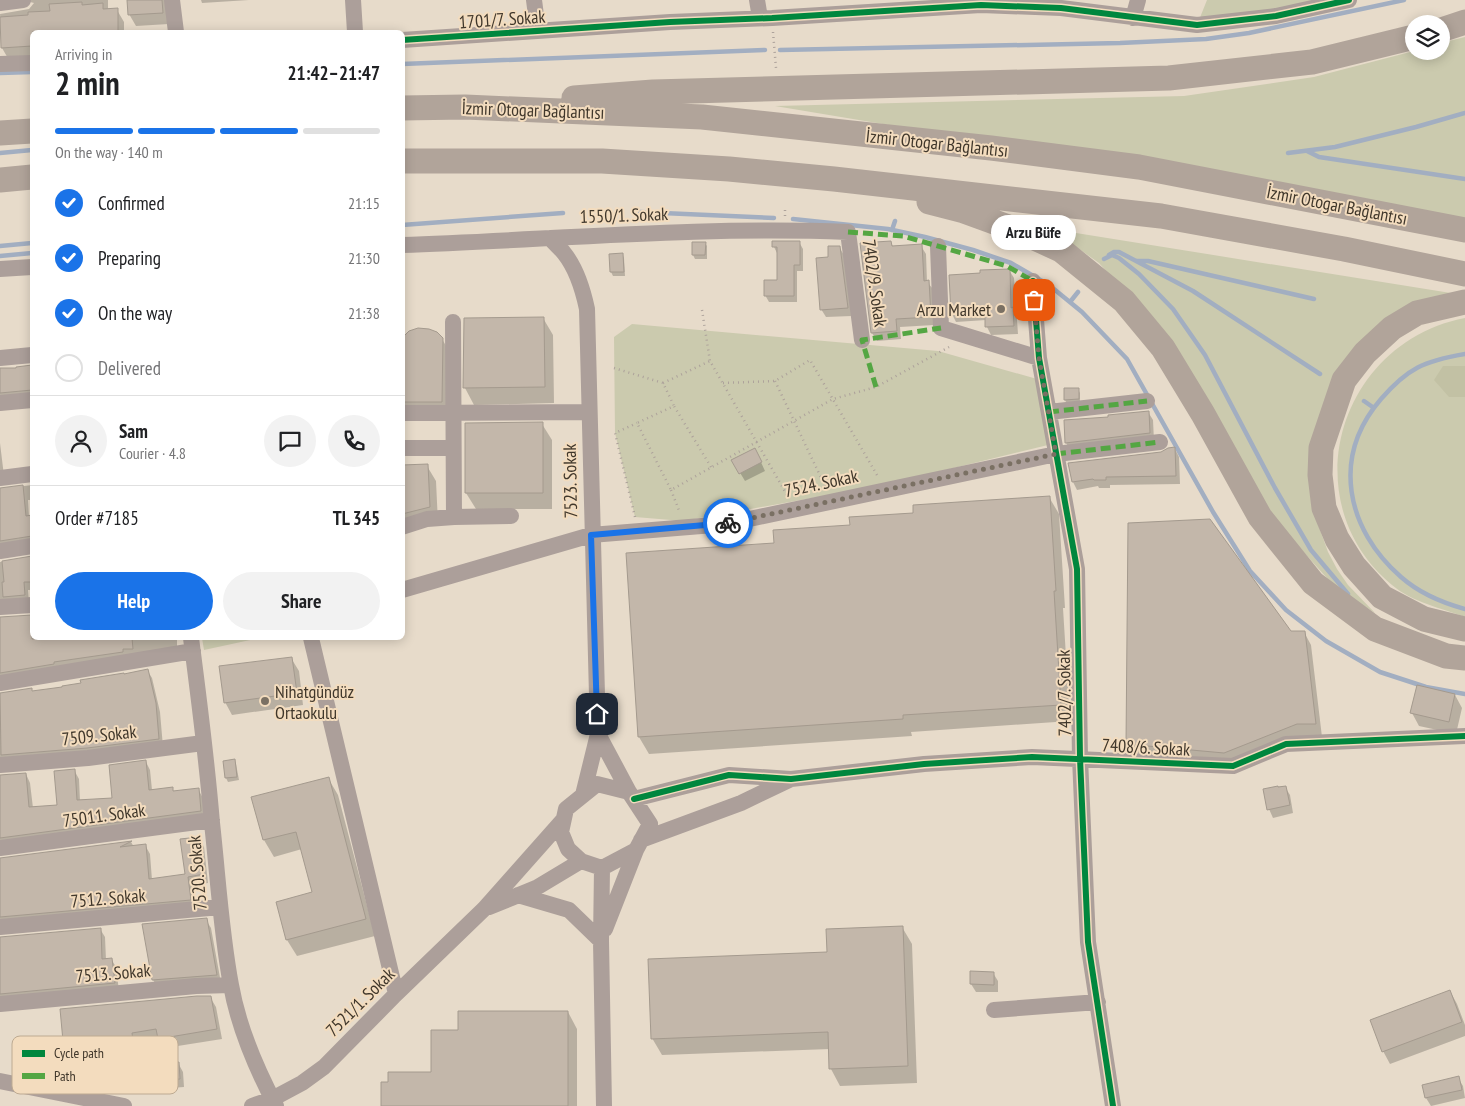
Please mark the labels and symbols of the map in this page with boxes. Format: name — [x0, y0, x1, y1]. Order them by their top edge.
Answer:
street label: 1701/7. Sokak — [458, 5, 546, 33]
street label: İzmir Otogar Bağlantısı — [461, 96, 605, 124]
street label: İzmir Otogar Bağlantısı — [865, 124, 1009, 162]
street label: İzmir Otogar Bağlantısı — [1265, 180, 1409, 230]
street label: 1550/1. Sokak — [579, 202, 669, 228]
callout: Arzu Büfe — [992, 215, 1076, 250]
street label: 7402/9. Sokak — [857, 238, 893, 328]
pin — [1013, 279, 1055, 321]
place label: Arzu Market — [917, 298, 991, 321]
marker: Arzu Market — [995, 303, 1007, 315]
street label: 7523. Sokak — [558, 443, 582, 519]
street label: 7524. Sokak — [782, 464, 860, 502]
courier — [703, 498, 753, 548]
street label: 7402/7. Sokak — [1052, 649, 1076, 737]
place label: Nihatgündüz Ortaokulu — [275, 680, 354, 724]
pin — [576, 693, 618, 735]
marker: Nihatgündüz Ortaokulu — [259, 695, 271, 707]
street label: 7509. Sokak — [61, 720, 137, 750]
street label: 7408/6. Sokak — [1101, 733, 1191, 761]
street label: 75011. Sokak — [61, 798, 147, 832]
street label: 7520. Sokak — [182, 835, 212, 911]
street label: 7512. Sokak — [70, 883, 146, 913]
street label: 7513. Sokak — [75, 958, 151, 988]
street label: 7521/1. Sokak — [321, 963, 399, 1041]
legend — [12, 1036, 178, 1094]
text: Cycle path — [54, 1044, 104, 1062]
text: Path — [54, 1067, 76, 1085]

